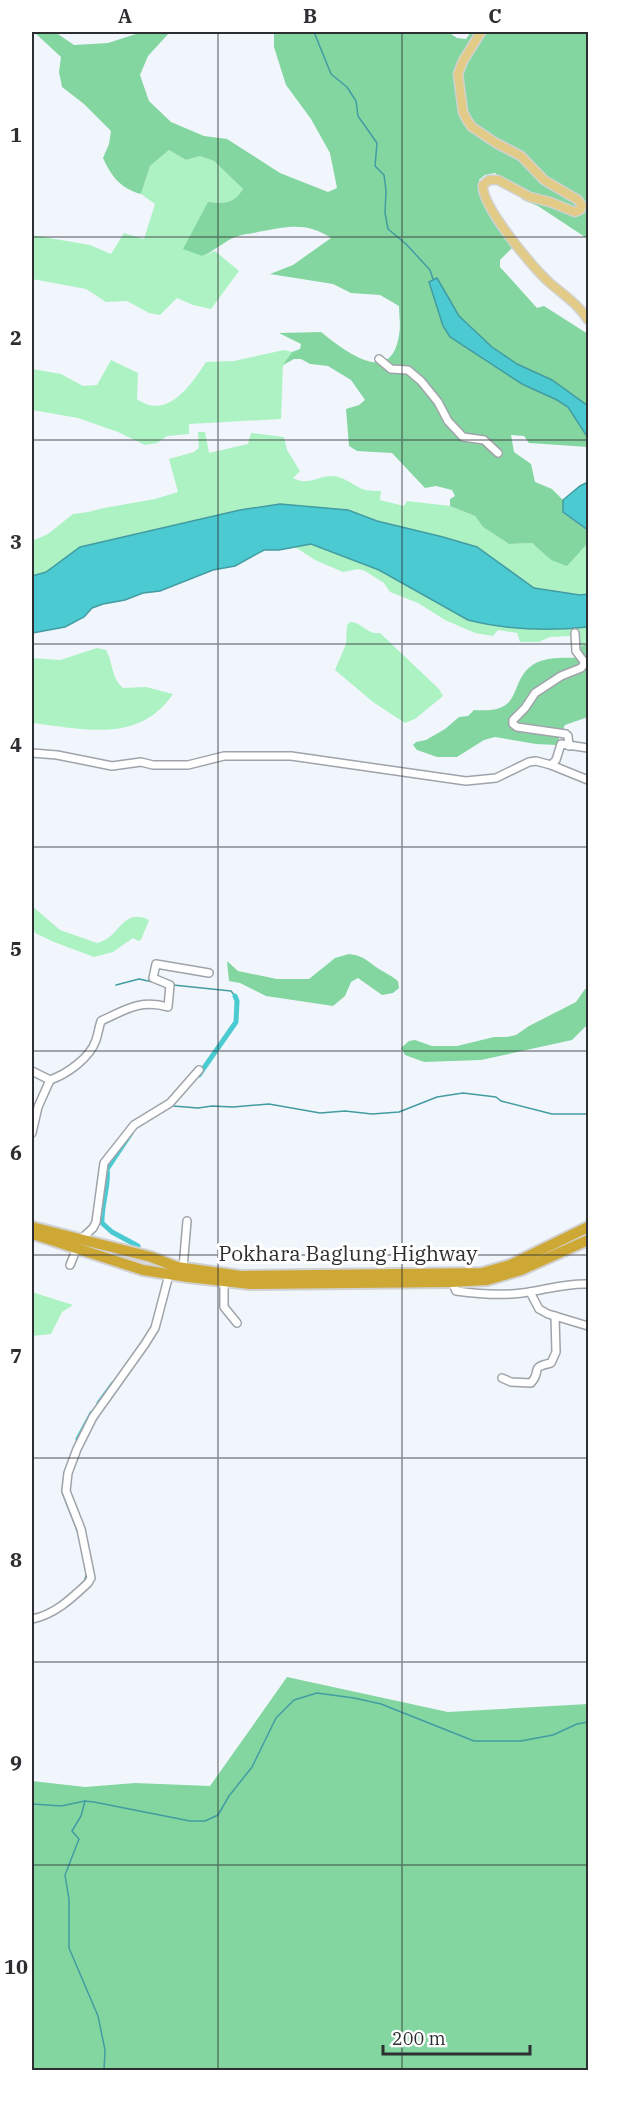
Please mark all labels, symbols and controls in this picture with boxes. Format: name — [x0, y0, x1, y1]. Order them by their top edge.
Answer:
text: A — [118, 2, 132, 29]
text: B — [303, 2, 317, 29]
text: C — [488, 2, 502, 29]
text: 1 — [10, 121, 22, 148]
text: 2 — [10, 324, 22, 351]
text: 3 — [10, 528, 22, 555]
text: 4 — [10, 731, 22, 758]
text: 5 — [10, 935, 22, 962]
text: 6 — [10, 1139, 22, 1166]
street label: Pokhara Baglung Highway — [219, 1239, 478, 1267]
text: 7 — [10, 1342, 22, 1369]
text: 8 — [10, 1546, 22, 1573]
text: 9 — [10, 1749, 22, 1776]
text: 10 — [4, 1953, 28, 1980]
scale bar — [383, 2018, 530, 2056]
text: 200 m — [392, 2027, 446, 2050]

